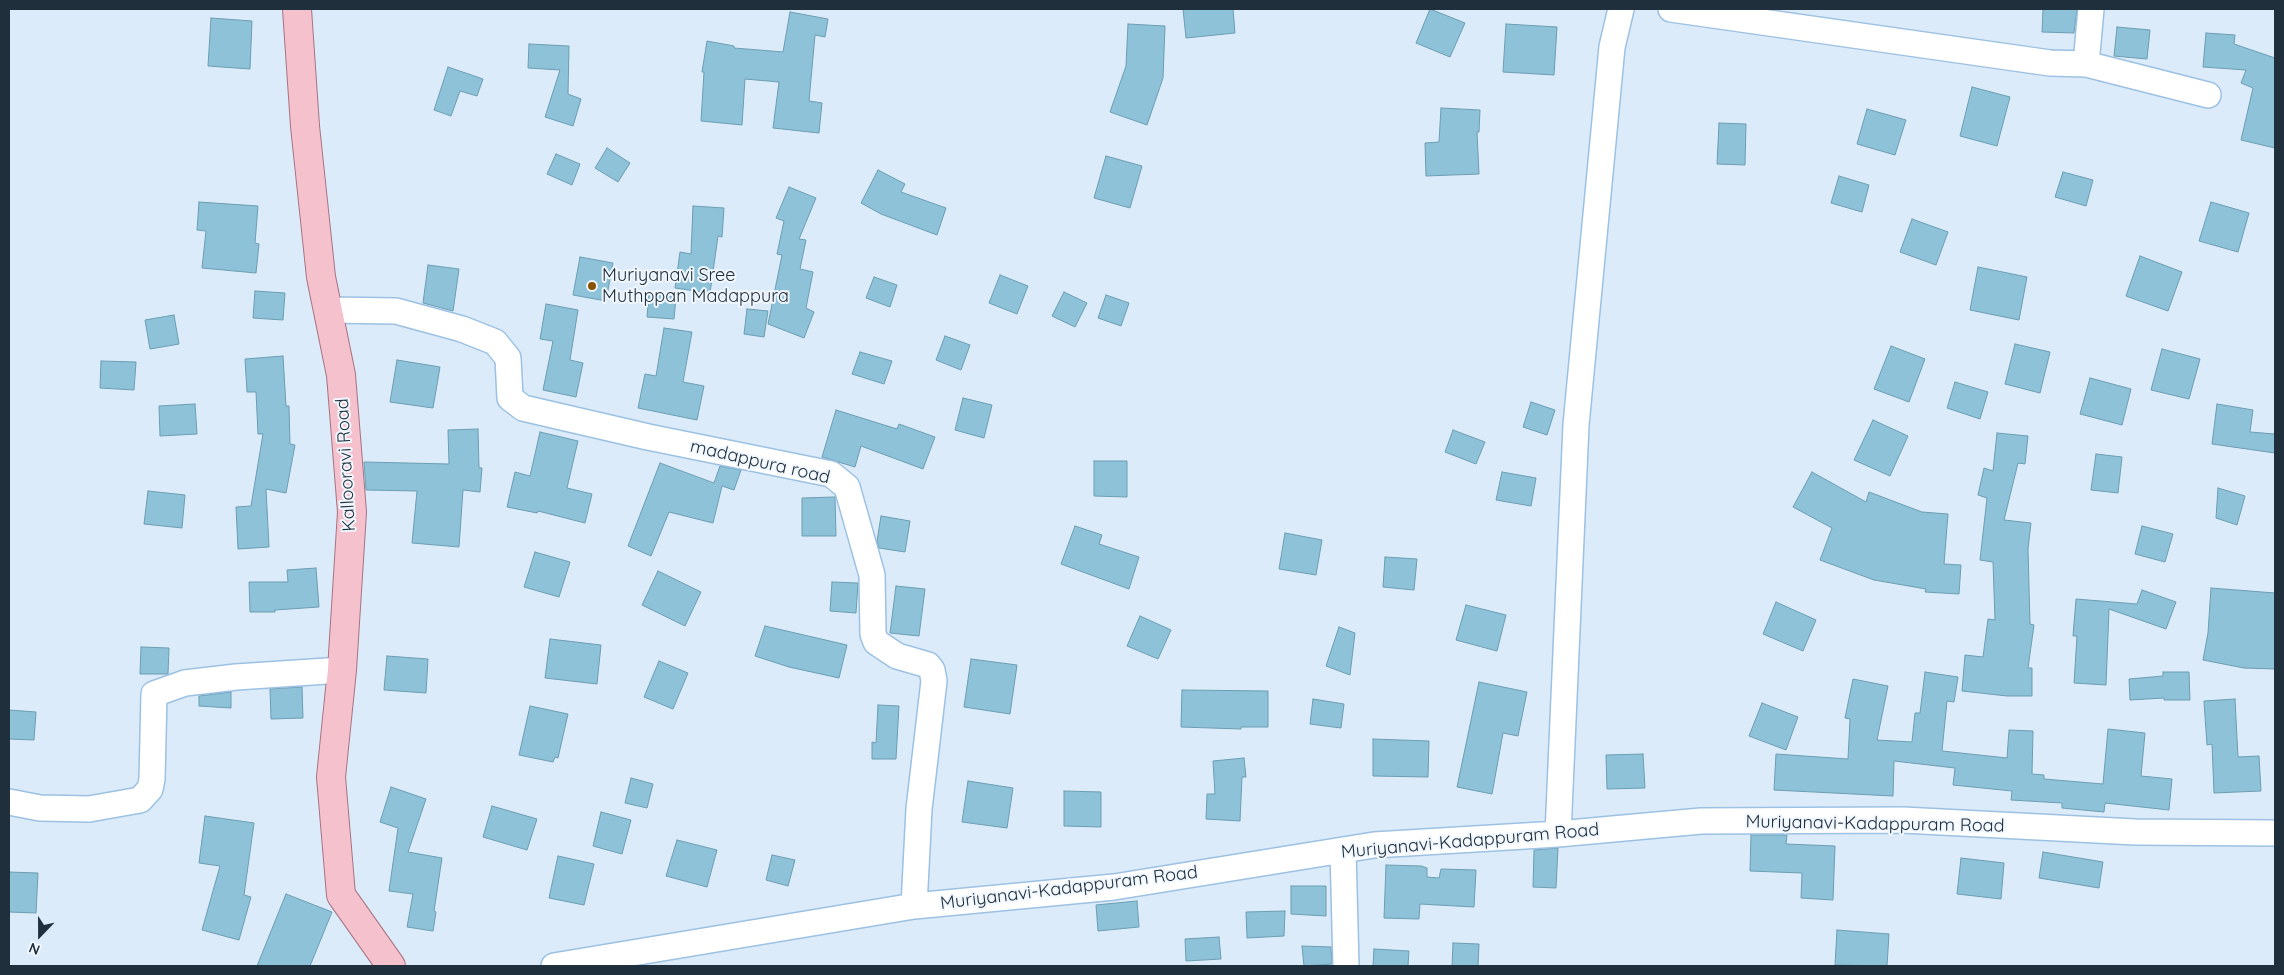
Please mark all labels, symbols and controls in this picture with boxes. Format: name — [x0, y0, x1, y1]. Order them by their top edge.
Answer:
place label: Muriyanavi Sree Muthppan Madappura — [602, 265, 789, 308]
marker: Muriyanavi Sree Muthppan Madappura — [586, 280, 598, 292]
street label: Kallooravi Road — [332, 398, 360, 532]
street label: madappura road — [688, 435, 832, 489]
street label: Muriyanavi-Kadappuram Road — [1745, 811, 2005, 837]
street label: Muriyanavi-Kadappuram Road — [1340, 819, 1600, 863]
street label: Muriyanavi-Kadappuram Road — [939, 861, 1199, 915]
north arrow — [15, 910, 65, 960]
text: N — [26, 939, 43, 959]

